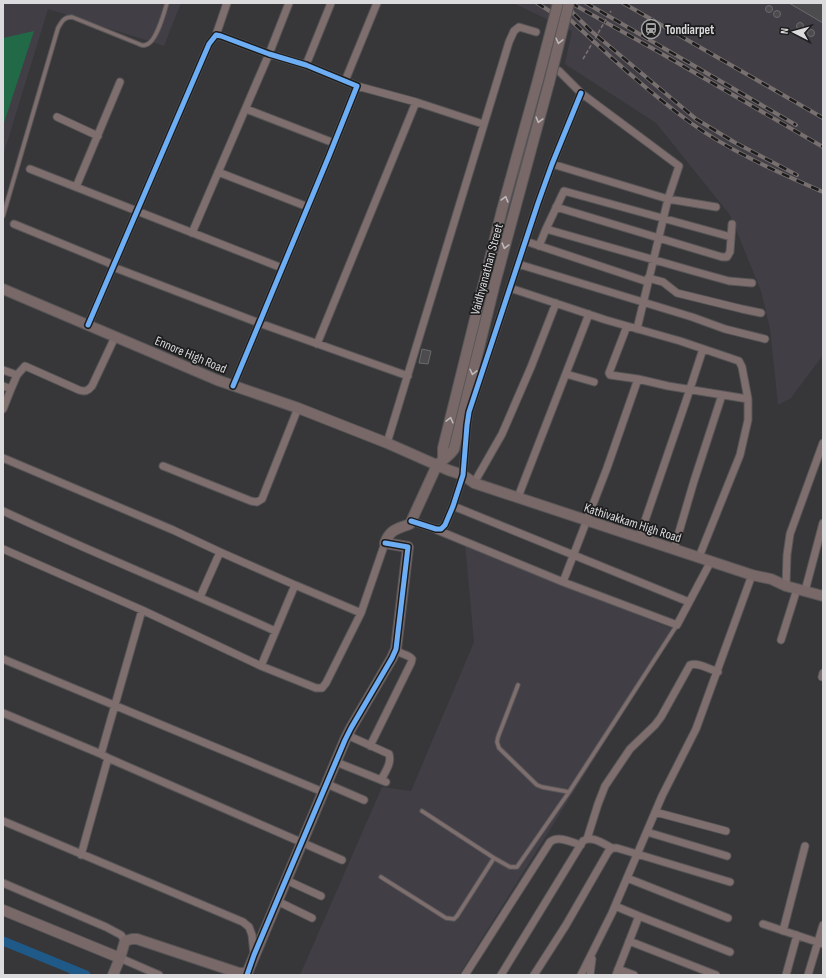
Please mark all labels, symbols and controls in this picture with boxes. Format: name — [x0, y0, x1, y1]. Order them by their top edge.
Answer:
north arrow — [774, 12, 814, 52]
station icon: Tondiarpet — [640, 18, 662, 40]
place label: Tondiarpet — [665, 22, 715, 38]
text: N — [778, 27, 791, 35]
one-way arrow — [556, 38, 564, 44]
one-way arrow — [535, 117, 544, 124]
one-way arrow — [500, 196, 509, 203]
street label: Vaidhyanathan Street — [467, 222, 507, 317]
one-way arrow — [501, 242, 510, 249]
street label: Ennore High Road — [152, 333, 229, 377]
one-way arrow — [469, 369, 477, 375]
one-way arrow — [445, 417, 454, 424]
street label: Kathivakkam High Road — [582, 500, 683, 546]

